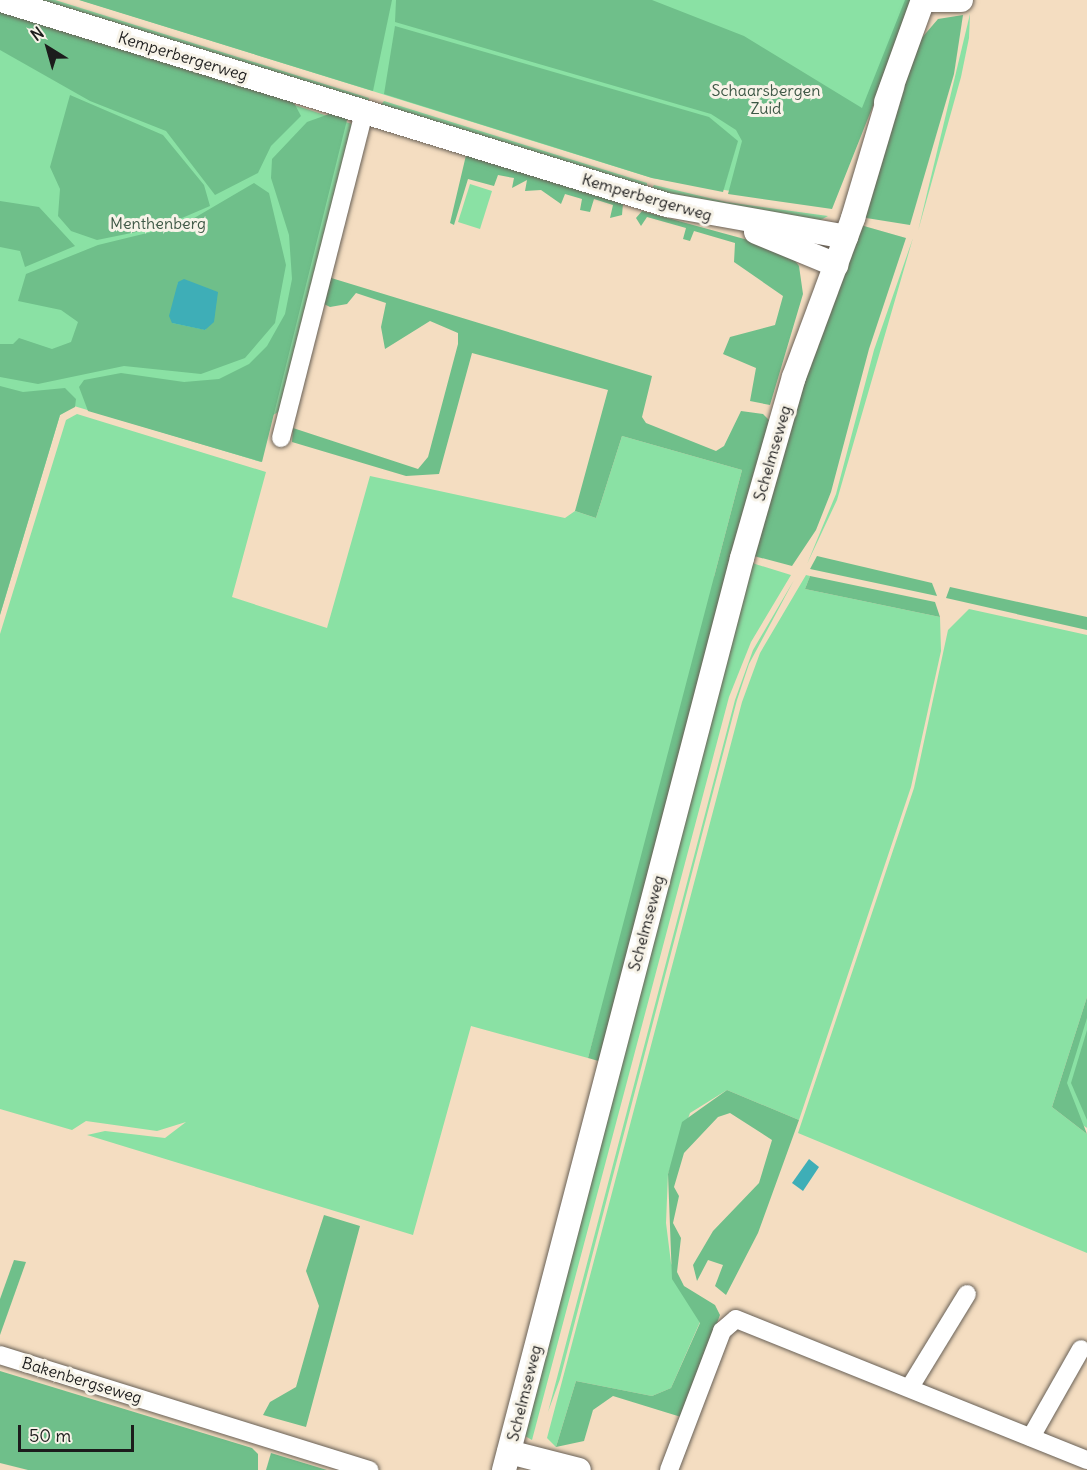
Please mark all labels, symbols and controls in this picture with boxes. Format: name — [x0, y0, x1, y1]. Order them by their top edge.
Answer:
north arrow — [18, 18, 78, 78]
text: N — [27, 22, 48, 45]
street label: Kemperbergerweg — [116, 27, 250, 85]
park label: Schaarsbergen Zuid — [712, 80, 820, 118]
street label: Kemperbergerweg — [580, 169, 714, 225]
park label: Menthenberg — [110, 213, 206, 233]
street label: Schelmseweg — [749, 403, 795, 503]
street label: Schelmseweg — [624, 873, 668, 973]
street label: Schelmseweg — [503, 1343, 545, 1443]
street label: Bakenbergseweg — [20, 1353, 144, 1407]
scale bar — [21, 1413, 136, 1451]
text: 50 m — [29, 1424, 71, 1447]

